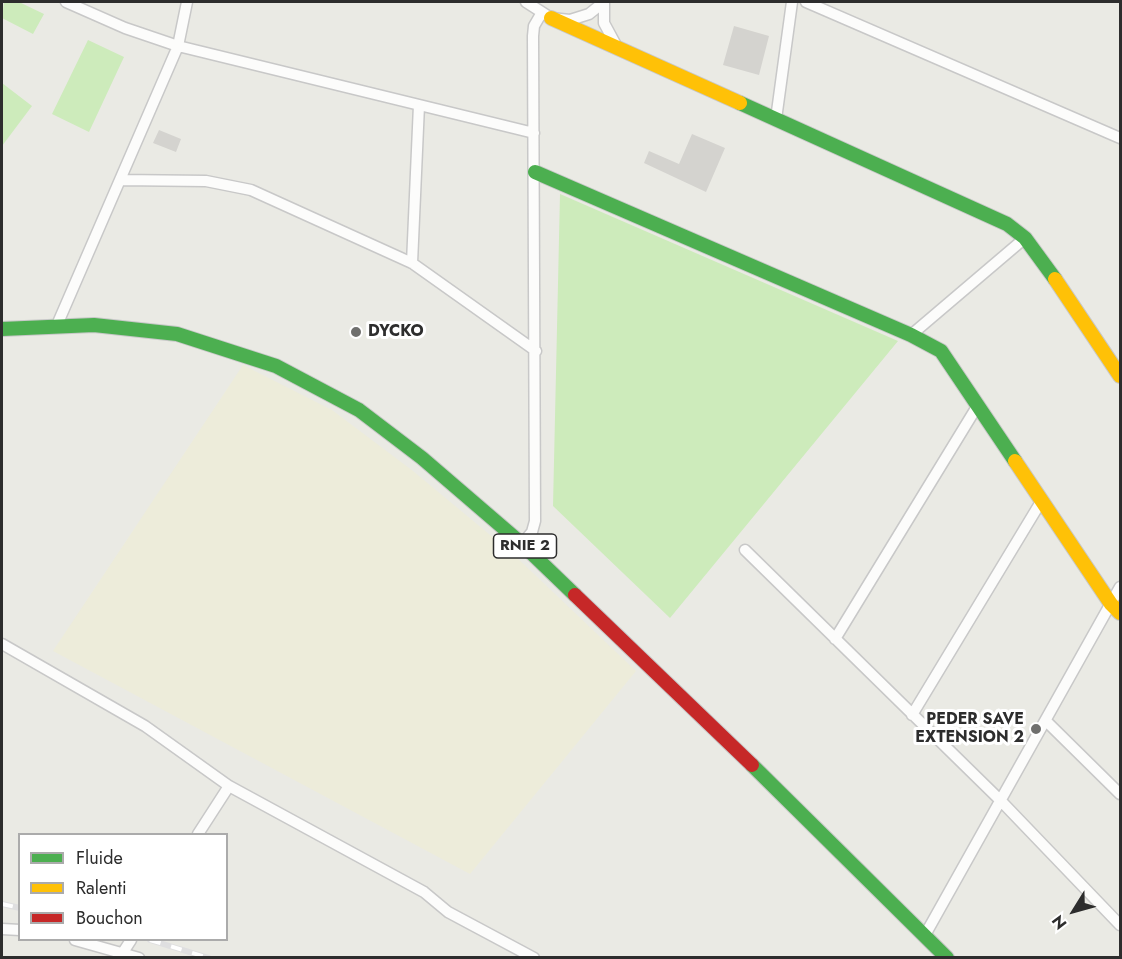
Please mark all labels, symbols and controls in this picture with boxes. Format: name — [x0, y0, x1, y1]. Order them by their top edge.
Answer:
place label: DYCKO — [368, 322, 424, 342]
marker: DYCKO — [349, 325, 363, 339]
road number: RNIE 2 — [494, 534, 556, 558]
place label: PEDER SAVE EXTENSION 2 — [915, 710, 1024, 748]
marker: PEDER SAVE EXTENSION 2 — [1029, 722, 1043, 736]
legend — [18, 833, 228, 941]
text: Fluide — [76, 845, 123, 871]
text: Ralenti — [76, 875, 127, 901]
north arrow — [1044, 881, 1104, 941]
text: Bouchon — [76, 905, 143, 931]
text: N — [1046, 910, 1072, 934]

